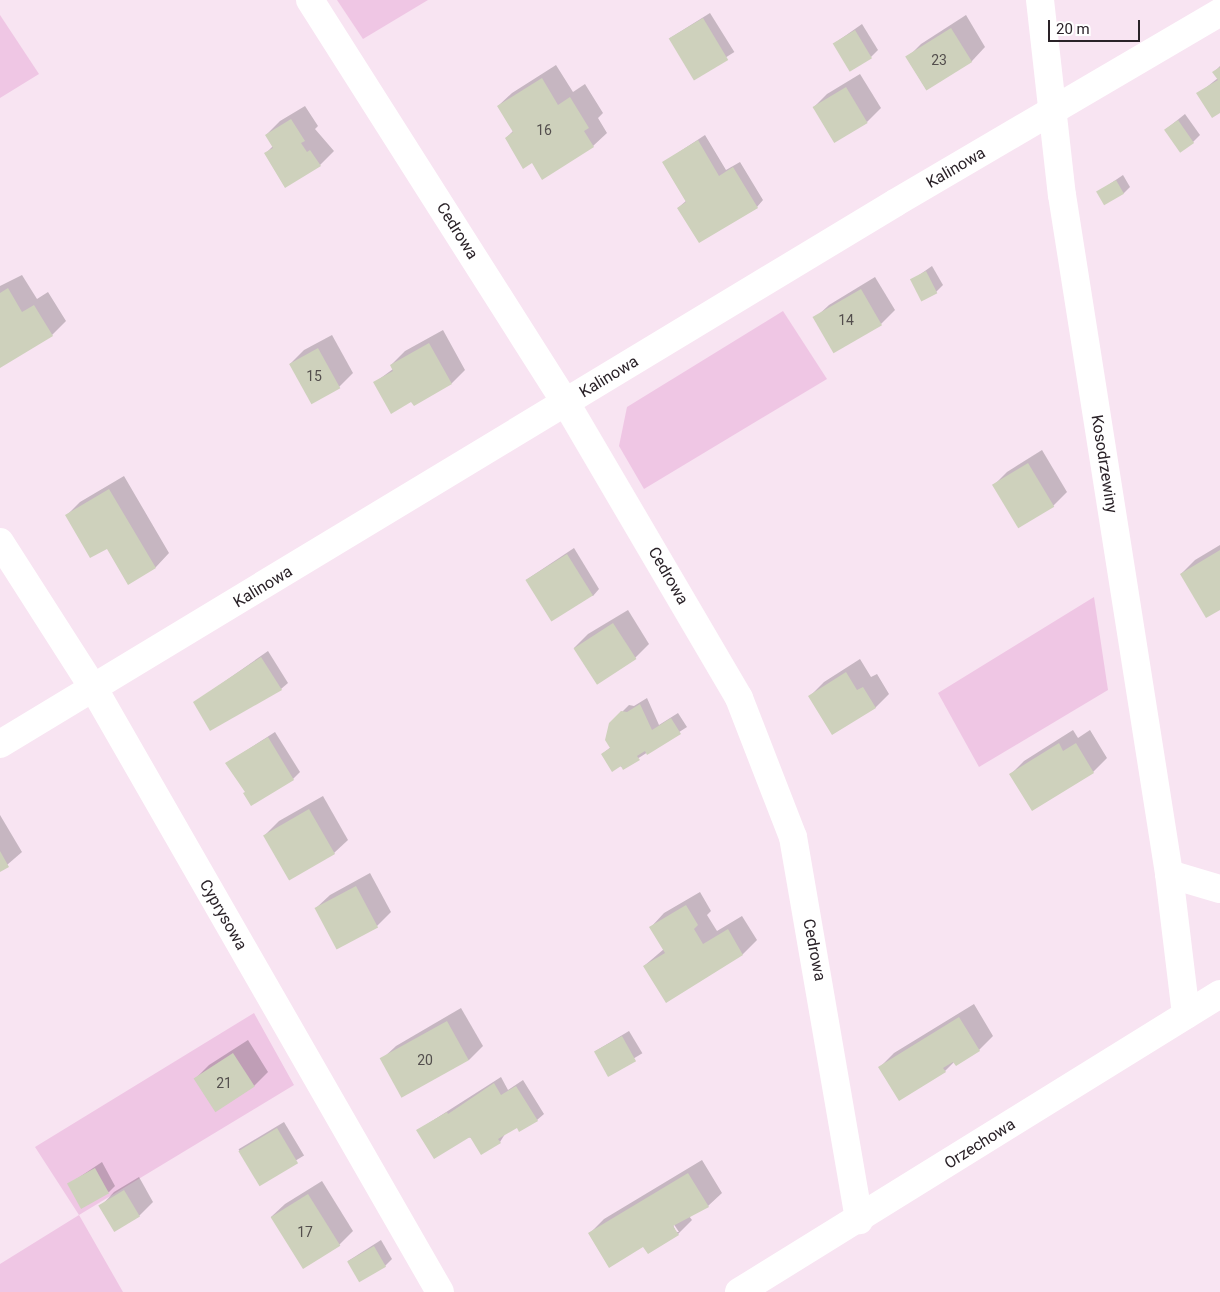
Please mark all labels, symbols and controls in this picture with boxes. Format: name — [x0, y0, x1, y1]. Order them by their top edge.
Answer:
scale bar — [1050, 10, 1142, 42]
text: 20 m — [1056, 20, 1090, 38]
house number: 23 — [931, 52, 947, 68]
house number: 16 — [536, 122, 552, 138]
street label: Kalinowa — [923, 143, 989, 193]
street label: Cedrowa — [432, 199, 482, 263]
house number: 14 — [838, 312, 854, 328]
street label: Kalinowa — [576, 352, 642, 402]
house number: 15 — [306, 368, 322, 384]
street label: Kosodrzewiny — [1087, 413, 1121, 515]
street label: Cedrowa — [644, 544, 692, 608]
street label: Kalinowa — [230, 562, 296, 612]
street label: Cyprysowa — [195, 876, 251, 954]
street label: Cedrowa — [799, 917, 829, 983]
house number: 20 — [417, 1052, 433, 1068]
house number: 21 — [216, 1075, 232, 1091]
street label: Orzechowa — [941, 1115, 1019, 1173]
house number: 17 — [297, 1224, 313, 1240]

